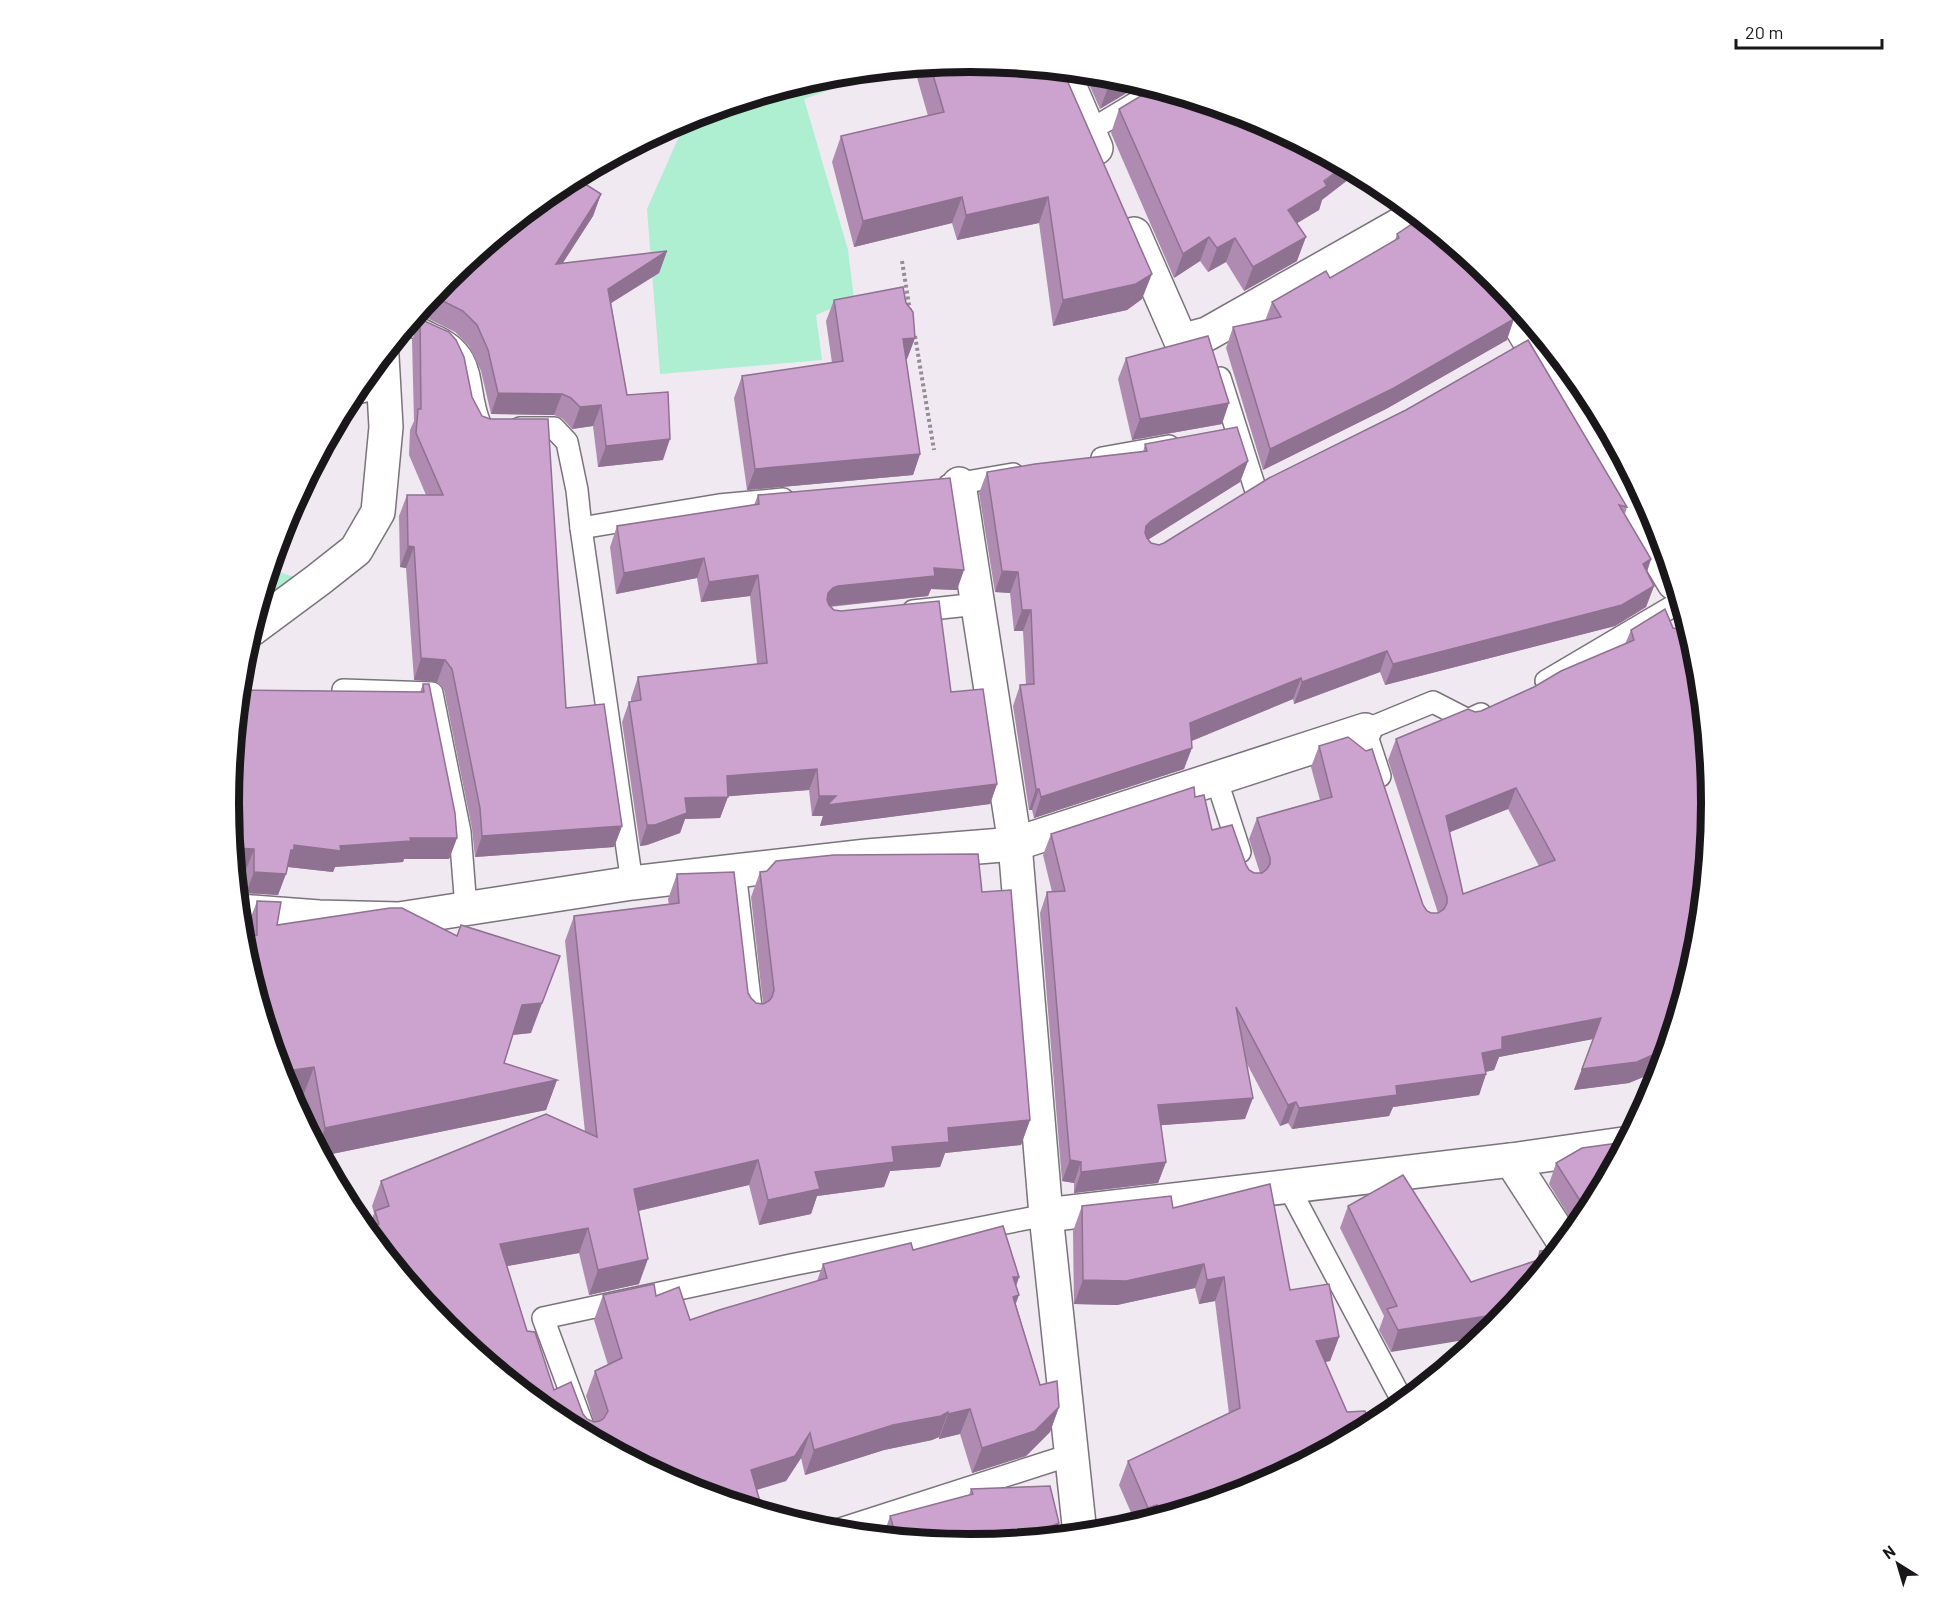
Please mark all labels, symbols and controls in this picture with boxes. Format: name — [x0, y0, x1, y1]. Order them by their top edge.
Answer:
scale bar — [1736, 12, 1882, 50]
text: 20 m — [1745, 21, 1783, 43]
north arrow — [1868, 1534, 1928, 1594]
text: N — [1879, 1541, 1899, 1562]

